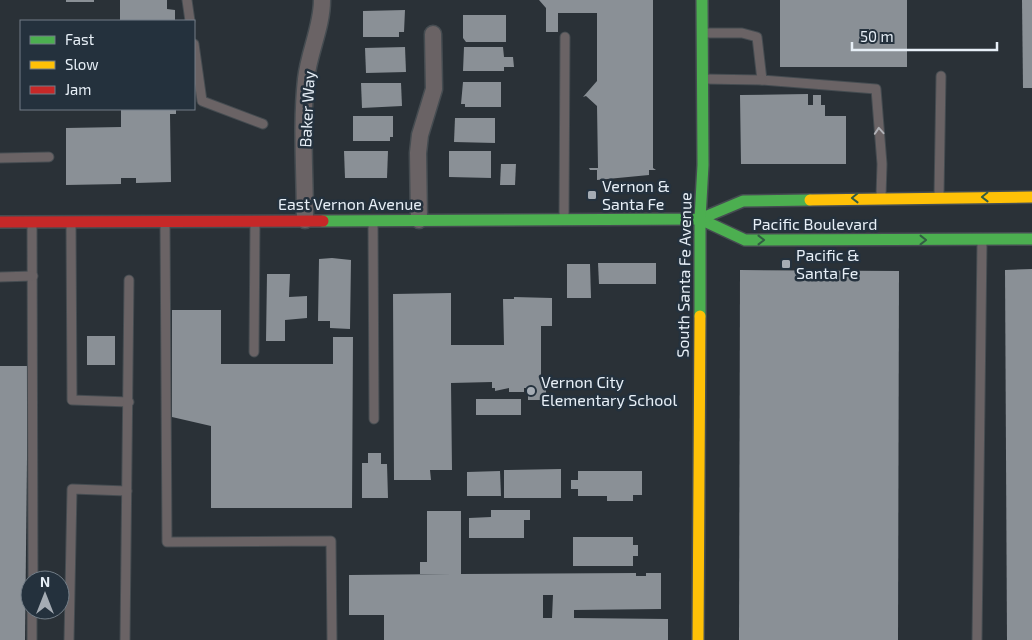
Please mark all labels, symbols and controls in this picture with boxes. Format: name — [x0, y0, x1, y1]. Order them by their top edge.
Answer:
legend — [20, 20, 195, 110]
scale bar — [852, 20, 997, 52]
text: 50 m — [860, 27, 894, 45]
text: Fast — [65, 30, 95, 48]
text: Slow — [65, 55, 99, 73]
street label: Baker Way — [295, 70, 318, 148]
text: Jam — [65, 80, 91, 98]
one-way arrow — [874, 127, 885, 135]
place label: Vernon & Santa Fe — [602, 176, 670, 213]
marker: Vernon & Santa Fe — [586, 189, 598, 201]
street label: South Santa Fe Avenue — [673, 192, 694, 358]
one-way arrow — [981, 192, 989, 202]
one-way arrow — [851, 193, 859, 204]
street label: East Vernon Avenue — [278, 194, 422, 213]
street label: Pacific Boulevard — [752, 214, 878, 233]
one-way arrow — [758, 235, 765, 245]
one-way arrow — [920, 235, 928, 245]
place label: Pacific & Santa Fe — [796, 245, 859, 282]
marker: Pacific & Santa Fe — [780, 258, 792, 270]
place label: Vernon City Elementary School — [541, 372, 677, 409]
marker: Vernon City Elementary School — [525, 385, 537, 397]
north arrow — [20, 570, 70, 620]
text: N — [40, 573, 50, 590]

